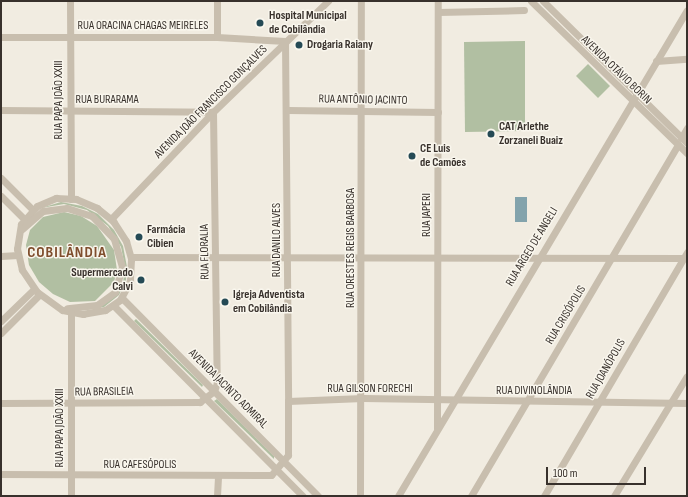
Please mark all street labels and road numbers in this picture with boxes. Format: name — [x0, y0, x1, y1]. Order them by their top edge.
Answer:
street label: RUA ORACINA CHAGAS MEIRELES — [78, 19, 208, 33]
street label: AVENIDA OTÁVIO BORIN — [578, 33, 654, 107]
street label: AVENIDA JOÃO FRANCISCO GONÇALVES — [151, 42, 271, 162]
street label: RUA PAPA JOÃO XXIII — [52, 61, 66, 139]
street label: RUA ANTÔNIO JACINTO — [318, 92, 408, 108]
street label: RUA BURARAMA — [75, 93, 139, 107]
street label: RUA ORESTES REGIS BARBOSA — [344, 188, 358, 308]
street label: RUA JAPERI — [420, 193, 434, 237]
street label: RUA DANILO ALVES — [270, 203, 284, 277]
street label: RUA ARGEO DE ANGELI — [503, 205, 561, 289]
street label: RUA FLORALIA — [197, 224, 213, 280]
street label: RUA CRISÓPOLIS — [543, 283, 589, 347]
street label: RUA JOANÓPOLIS — [583, 336, 629, 402]
street label: AVENIDA JACINTO ADMIRAL — [185, 346, 271, 432]
street label: RUA GILSON FORECHI — [327, 382, 413, 396]
street label: RUA BRASILEIA — [74, 384, 134, 400]
street label: RUA DIVINOLÂNDIA — [496, 384, 572, 398]
street label: RUA PAPA JOÃO XXIII — [53, 389, 67, 467]
street label: RUA CAFESÓPOLIS — [103, 458, 177, 472]

